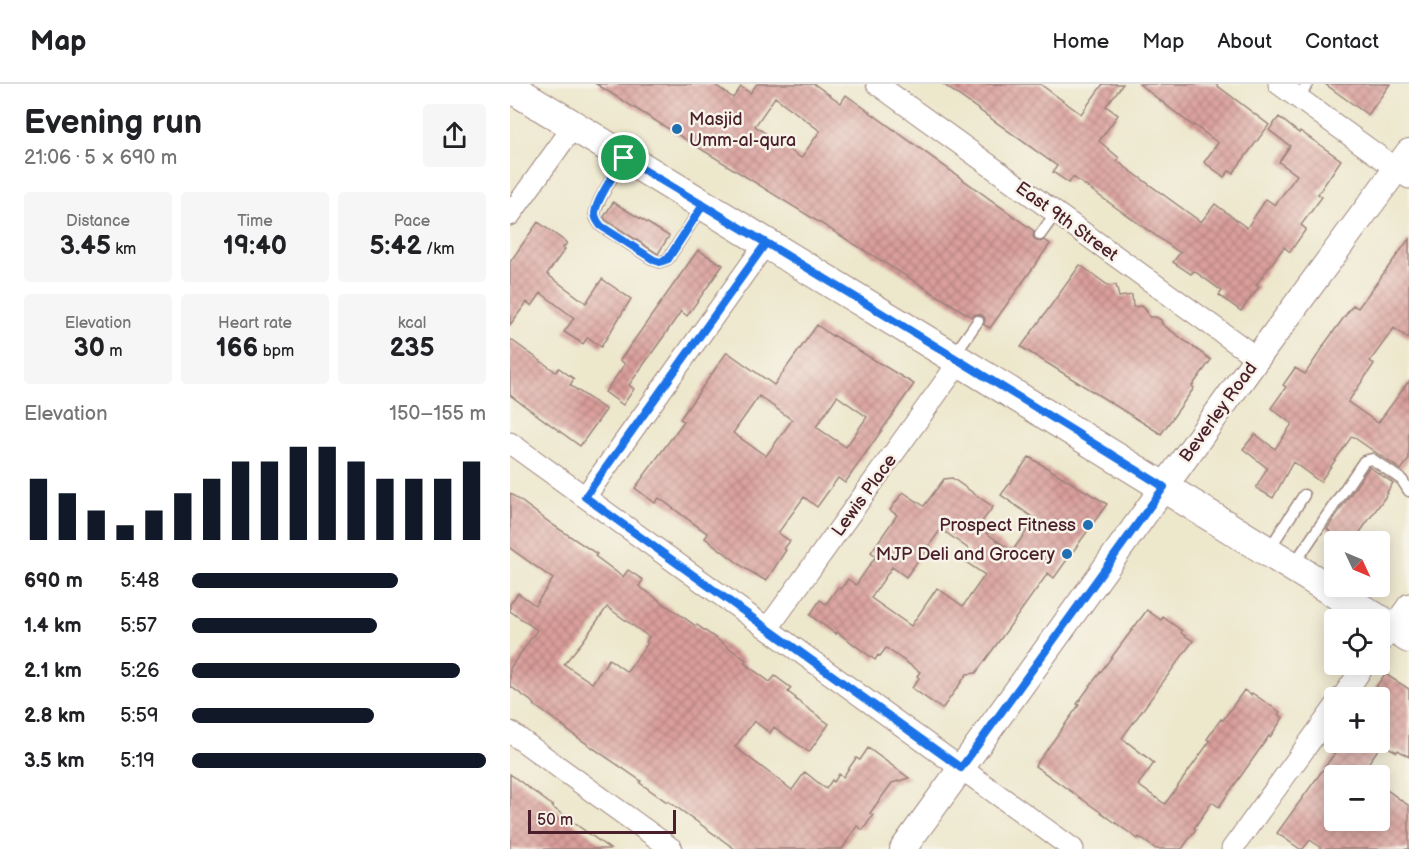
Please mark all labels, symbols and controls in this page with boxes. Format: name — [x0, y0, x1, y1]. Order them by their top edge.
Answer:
text: Map — [30, 25, 86, 58]
text: Home — [1052, 29, 1109, 54]
text: Map — [1142, 29, 1184, 54]
text: About — [1217, 29, 1272, 54]
text: Contact — [1305, 29, 1379, 54]
text: Evening run — [24, 103, 202, 143]
button: share — [423, 104, 486, 167]
place label: Masjid Umm-al-qura — [689, 109, 796, 151]
marker: Masjid Umm-al-qura — [670, 122, 684, 136]
pin — [598, 132, 649, 183]
icon: arrive — [607, 141, 640, 174]
text: 21:06 · 5 × 690 m — [24, 146, 177, 170]
street label: East 9th Street — [1012, 177, 1122, 266]
text: Distance — [66, 212, 130, 231]
text: Time — [237, 212, 273, 231]
text: Pace — [394, 212, 430, 231]
text: 3.45 — [60, 231, 111, 262]
text: 19:40 — [223, 231, 287, 262]
text: 5:42 — [370, 231, 422, 262]
text: km — [111, 240, 136, 259]
text: /km — [422, 240, 454, 259]
text: Elevation — [65, 314, 131, 333]
text: Heart rate — [218, 314, 292, 333]
text: kcal — [398, 314, 426, 333]
text: 30 — [74, 333, 105, 364]
text: 166 — [216, 333, 258, 364]
text: 235 — [389, 333, 435, 364]
text: m — [105, 342, 122, 361]
text: bpm — [258, 342, 294, 361]
street label: Beverley Road — [1175, 358, 1262, 466]
text: Elevation — [24, 402, 107, 426]
text: 150–155 m — [389, 402, 486, 426]
street label: Lewis Place — [828, 450, 901, 540]
place label: Prospect Fitness — [939, 515, 1076, 536]
marker: Prospect Fitness — [1081, 518, 1095, 532]
north arrow — [1324, 531, 1390, 597]
map controls — [1324, 531, 1390, 831]
place label: MJP Deli and Grocery — [876, 544, 1056, 565]
marker: MJP Deli and Grocery — [1060, 547, 1074, 561]
text: 690 m — [24, 569, 83, 593]
text: 5:48 — [120, 569, 159, 593]
button: locate — [1324, 609, 1390, 675]
text: 1.4 km — [24, 614, 82, 638]
text: 5:57 — [120, 614, 157, 638]
text: 2.1 km — [24, 659, 82, 683]
text: 5:26 — [120, 659, 160, 683]
button: + — [1324, 687, 1390, 753]
text: 2.8 km — [24, 704, 85, 728]
text: 5:59 — [120, 704, 159, 728]
text: 3.5 km — [24, 749, 85, 773]
text: 5:19 — [120, 749, 155, 773]
button: − — [1324, 765, 1390, 831]
scale bar — [528, 807, 676, 834]
text: 50 m — [537, 811, 573, 830]

